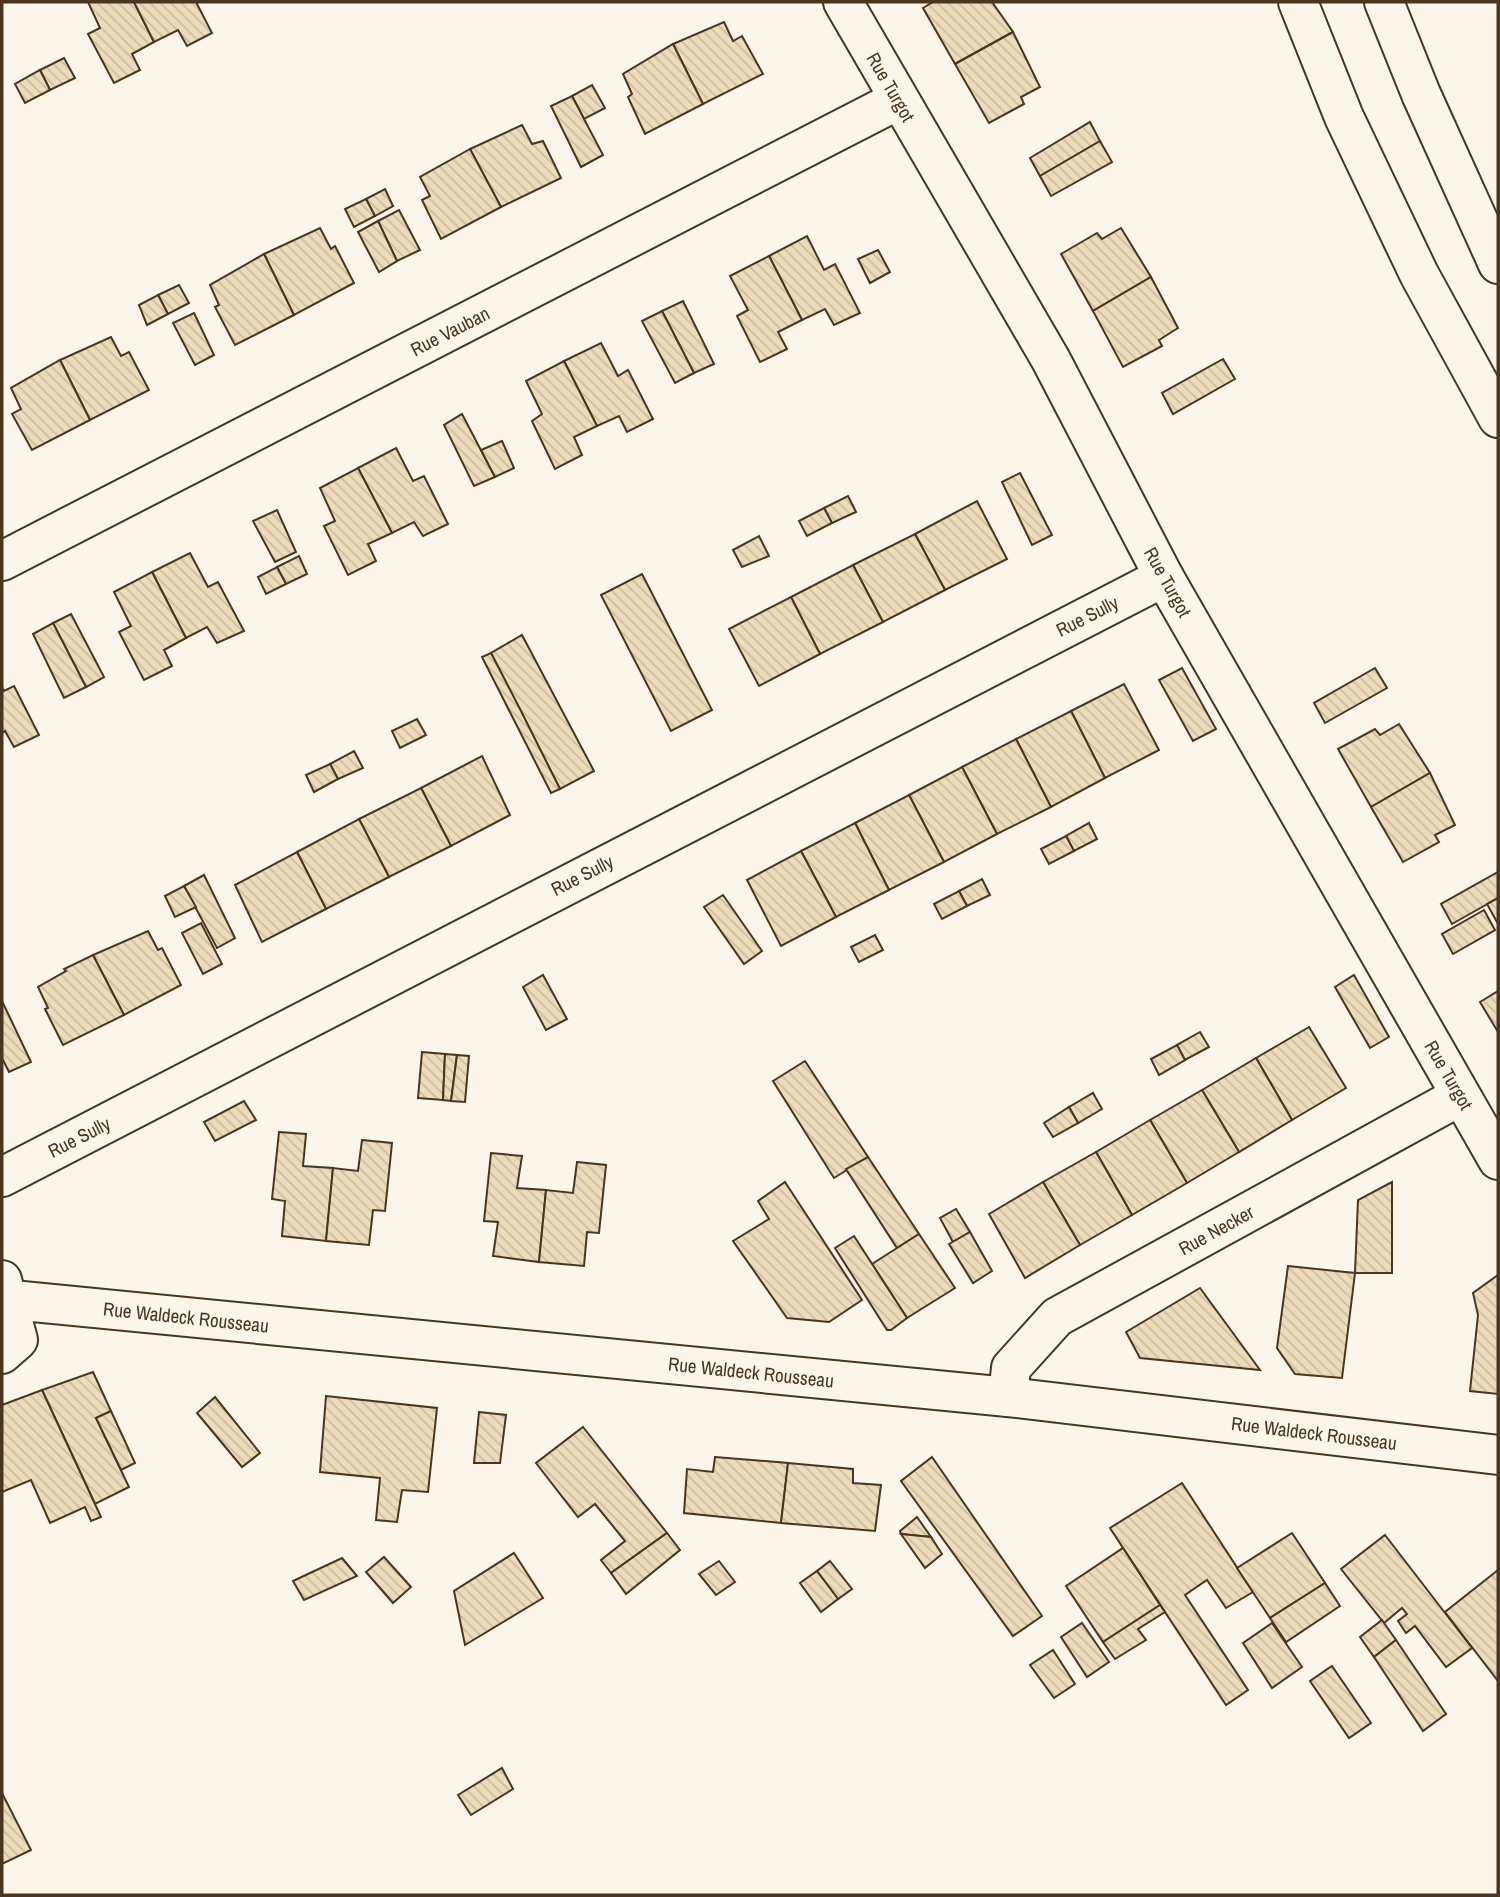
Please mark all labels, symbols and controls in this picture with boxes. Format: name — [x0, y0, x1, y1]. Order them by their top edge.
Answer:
street label: Rue Turgot — [861, 47, 922, 127]
street label: Rue Vauban — [406, 300, 494, 362]
street label: Rue Turgot — [1138, 542, 1198, 622]
street label: Rue Sully — [1051, 589, 1123, 643]
street label: Rue Sully — [546, 848, 618, 902]
street label: Rue Turgot — [1419, 1035, 1480, 1115]
street label: Rue Sully — [43, 1110, 115, 1164]
street label: Rue Necker — [1174, 1198, 1259, 1261]
street label: Rue Waldeck Rousseau — [102, 1295, 270, 1339]
street label: Rue Waldeck Rousseau — [667, 1350, 835, 1394]
street label: Rue Waldeck Rousseau — [1230, 1410, 1398, 1456]

